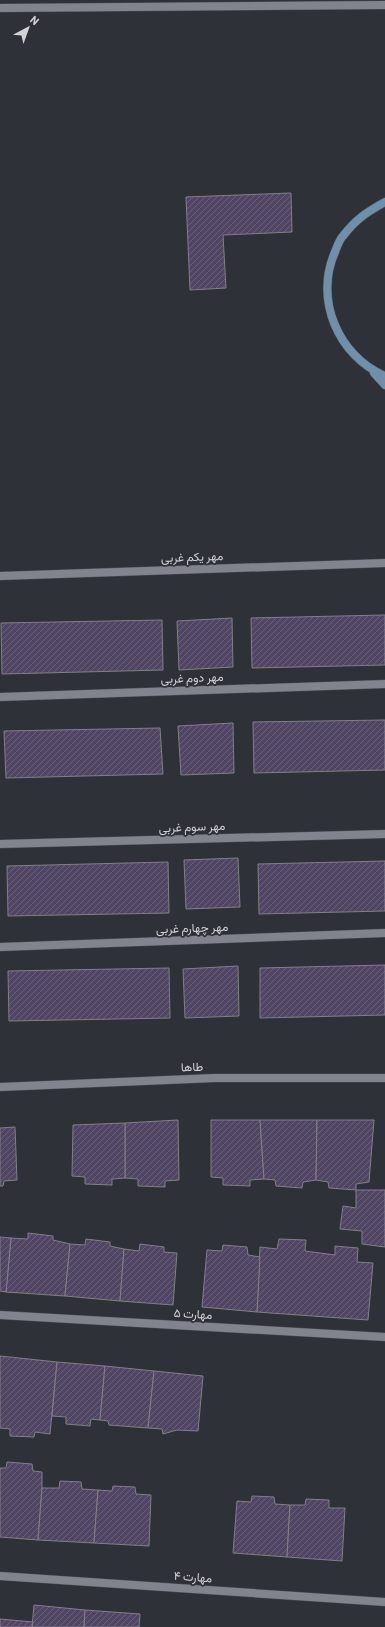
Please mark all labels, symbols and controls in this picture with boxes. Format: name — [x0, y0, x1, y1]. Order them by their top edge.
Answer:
north arrow — [8, 8, 48, 48]
text: N — [28, 13, 42, 27]
street label: مهر یکم غربی — [161, 548, 223, 566]
street label: مهر دوم غربی — [160, 669, 224, 687]
street label: مهر سوم غربی — [158, 818, 226, 836]
street label: مهر چهارم غربی — [156, 919, 228, 937]
street label: طاها — [181, 1059, 204, 1073]
street label: مهارت ۵ — [173, 1305, 213, 1323]
street label: مهارت ۴ — [173, 1568, 213, 1586]

